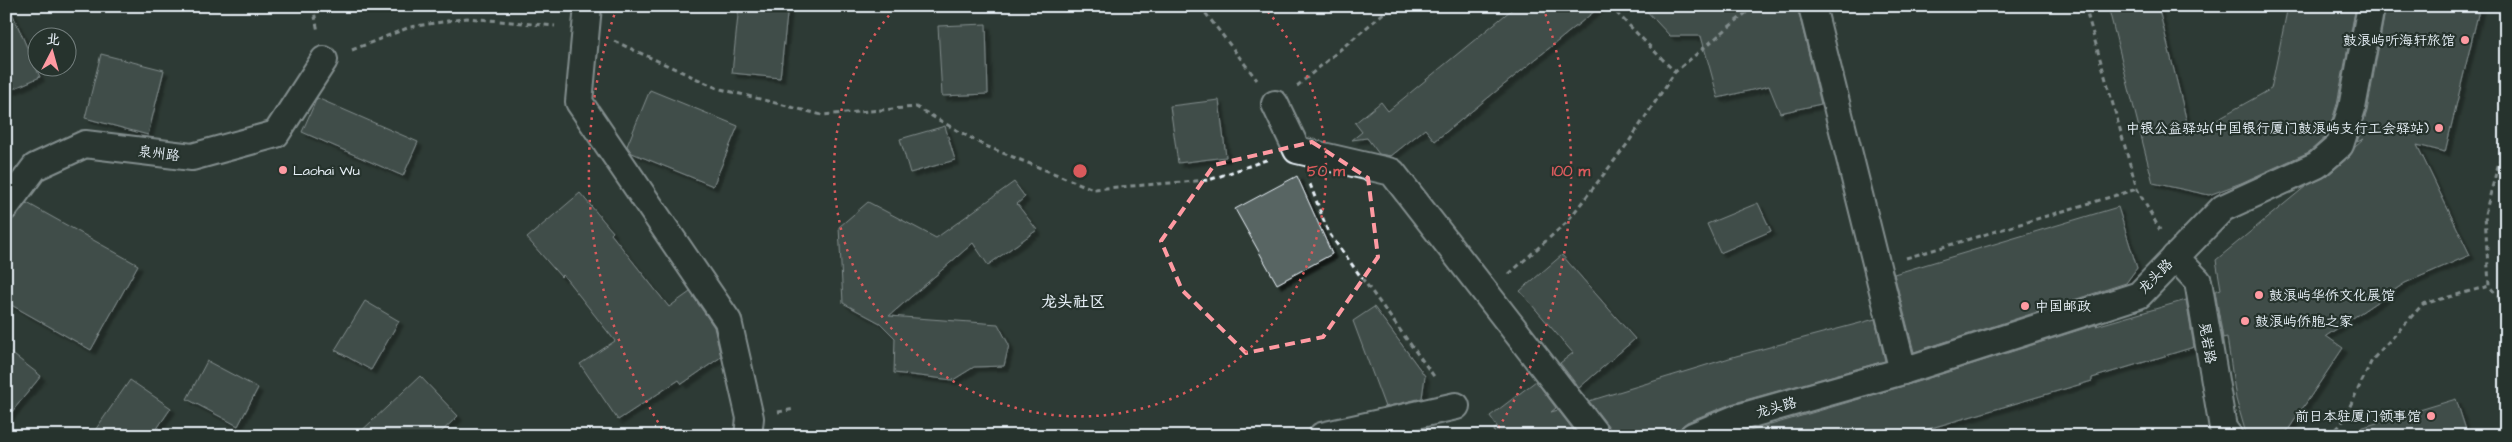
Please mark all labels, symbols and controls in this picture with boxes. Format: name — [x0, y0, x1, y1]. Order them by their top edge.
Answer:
north arrow — [28, 28, 78, 78]
text: 北 — [45, 29, 61, 51]
place label: 鼓浪屿听海轩旅馆 — [2343, 31, 2455, 51]
marker: 鼓浪屿听海轩旅馆 — [2459, 34, 2471, 46]
place label: 中银公益驿站(中国银行厦门鼓浪屿支行工会驿站) — [2126, 119, 2429, 139]
marker: 中银公益驿站(中国银行厦门鼓浪屿支行工会驿站) — [2433, 122, 2445, 134]
street label: 泉州路 — [137, 142, 181, 166]
place label: Laohai Wu — [293, 161, 360, 181]
text: 50 m — [1307, 161, 1345, 182]
text: 100 m — [1552, 161, 1591, 182]
centre of rings — [1071, 162, 1089, 180]
marker: Laohai Wu — [277, 164, 289, 176]
street label: 龙头路 — [2134, 255, 2178, 299]
place label: 鼓浪屿华侨文化展馆 — [2269, 286, 2395, 306]
marker: 鼓浪屿华侨文化展馆 — [2253, 289, 2265, 301]
district label: 龙头社区 — [1041, 291, 1105, 313]
place label: 中国邮政 — [2035, 297, 2091, 317]
marker: 中国邮政 — [2019, 300, 2031, 312]
place label: 鼓浪屿侨胞之家 — [2255, 312, 2353, 332]
marker: 鼓浪屿侨胞之家 — [2239, 315, 2251, 327]
street label: 晃岩路 — [2194, 321, 2221, 366]
street label: 龙头路 — [1753, 393, 1799, 423]
place label: 前日本驻厦门领事馆 — [2295, 407, 2421, 427]
marker: 前日本驻厦门领事馆 — [2425, 410, 2437, 422]

